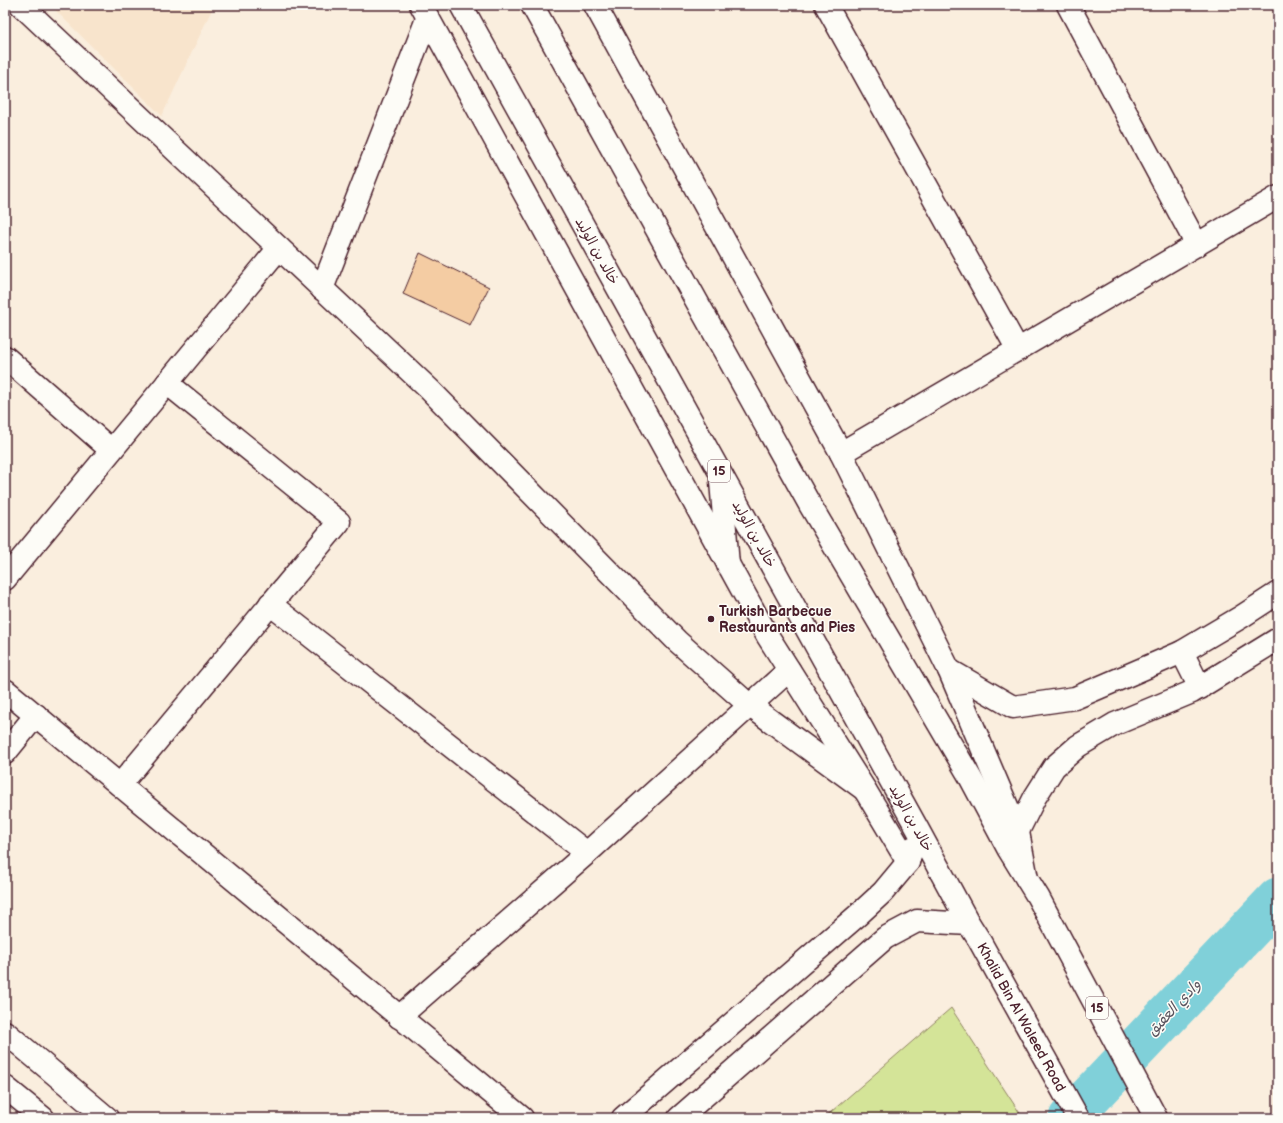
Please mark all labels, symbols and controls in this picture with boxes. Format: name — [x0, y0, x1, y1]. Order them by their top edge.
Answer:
street label: خالد بن الوليد — [571, 214, 622, 288]
road number: 15 — [708, 460, 730, 482]
street label: خالد بن الوليد — [728, 497, 779, 571]
place label: Turkish Barbecue Restaurants and Pies — [719, 603, 855, 636]
marker: Turkish Barbecue Restaurants and Pies — [706, 614, 716, 624]
street label: خالد بن الوليد — [885, 781, 936, 855]
street label: Khalid Bin Al Waleed Road — [974, 940, 1070, 1094]
water label: وادي العقيق — [1143, 976, 1206, 1041]
road number: 15 — [1086, 997, 1108, 1019]

